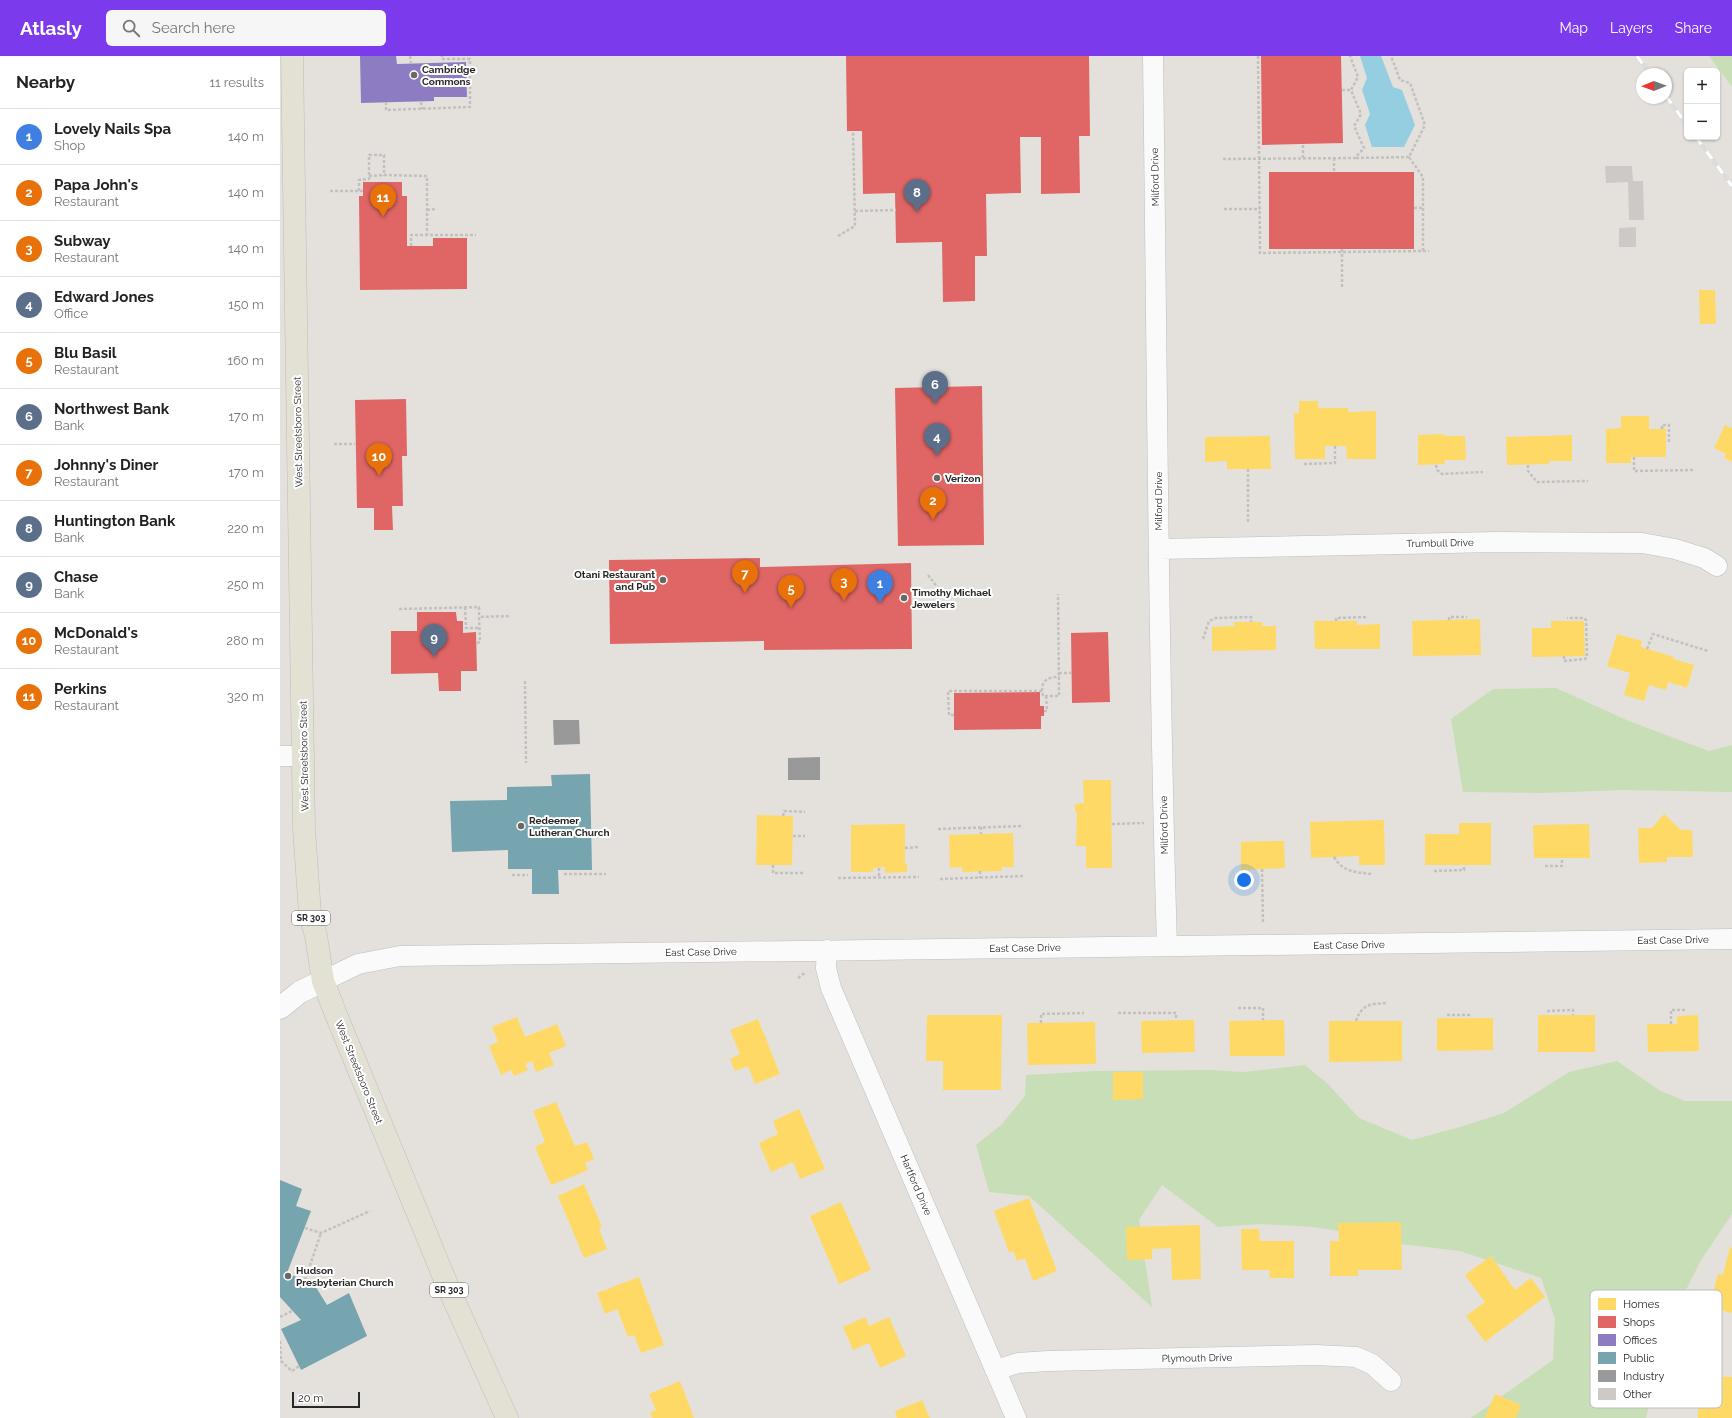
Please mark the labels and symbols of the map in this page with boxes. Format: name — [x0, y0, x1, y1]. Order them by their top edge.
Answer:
place label: Cambridge Commons — [422, 64, 475, 87]
north arrow — [1636, 68, 1672, 104]
marker: Cambridge Commons — [409, 70, 419, 80]
street label: Milford Drive — [1149, 147, 1161, 206]
pin: 8 — [904, 179, 930, 212]
pin: 11 — [370, 184, 396, 217]
pin: 6 — [922, 371, 948, 404]
street label: West Streetsboro Street — [292, 376, 304, 487]
pin: 4 — [924, 423, 950, 456]
pin: 10 — [366, 443, 392, 476]
street label: Milford Drive — [1153, 471, 1164, 530]
marker: Verizon — [932, 473, 942, 483]
place label: Verizon — [945, 473, 980, 484]
pin: 2 — [920, 487, 946, 520]
street label: Trumbull Drive — [1406, 537, 1474, 549]
pin: 7 — [732, 560, 758, 593]
pin: 3 — [831, 568, 857, 601]
place label: Otani Restaurant and Pub — [574, 569, 656, 592]
pin: 1 — [867, 570, 893, 603]
marker: Otani Restaurant and Pub — [658, 575, 668, 585]
pin: 5 — [778, 575, 804, 608]
place label: Timothy Michael Jewelers — [912, 587, 992, 610]
marker: Timothy Michael Jewelers — [899, 593, 909, 603]
pin: 9 — [421, 624, 447, 657]
street label: West Streetsboro Street — [298, 700, 310, 811]
street label: Milford Drive — [1158, 795, 1170, 854]
place label: Redeemer Lutheran Church — [529, 815, 609, 838]
marker: Redeemer Lutheran Church — [516, 821, 526, 831]
your location — [1234, 870, 1254, 890]
road number: SR 303 — [292, 911, 330, 925]
street label: East Case Drive — [1637, 934, 1709, 946]
street label: East Case Drive — [1313, 939, 1385, 951]
street label: East Case Drive — [989, 942, 1061, 954]
street label: East Case Drive — [665, 946, 737, 958]
street label: West Streetsboro Street — [333, 1019, 385, 1126]
street label: Hartford Drive — [898, 1153, 934, 1217]
place label: Hudson Presbyterian Church — [296, 1265, 394, 1288]
marker: Hudson Presbyterian Church — [283, 1271, 293, 1281]
road number: SR 303 — [430, 1283, 468, 1297]
legend — [1590, 1290, 1722, 1408]
text: Homes — [1623, 1298, 1659, 1311]
text: Shops — [1623, 1316, 1655, 1329]
text: Offices — [1623, 1334, 1657, 1347]
street label: Plymouth Drive — [1161, 1352, 1233, 1364]
text: Public — [1623, 1352, 1655, 1365]
text: Industry — [1623, 1370, 1664, 1383]
text: Other — [1623, 1388, 1652, 1401]
scale bar — [292, 1390, 360, 1409]

